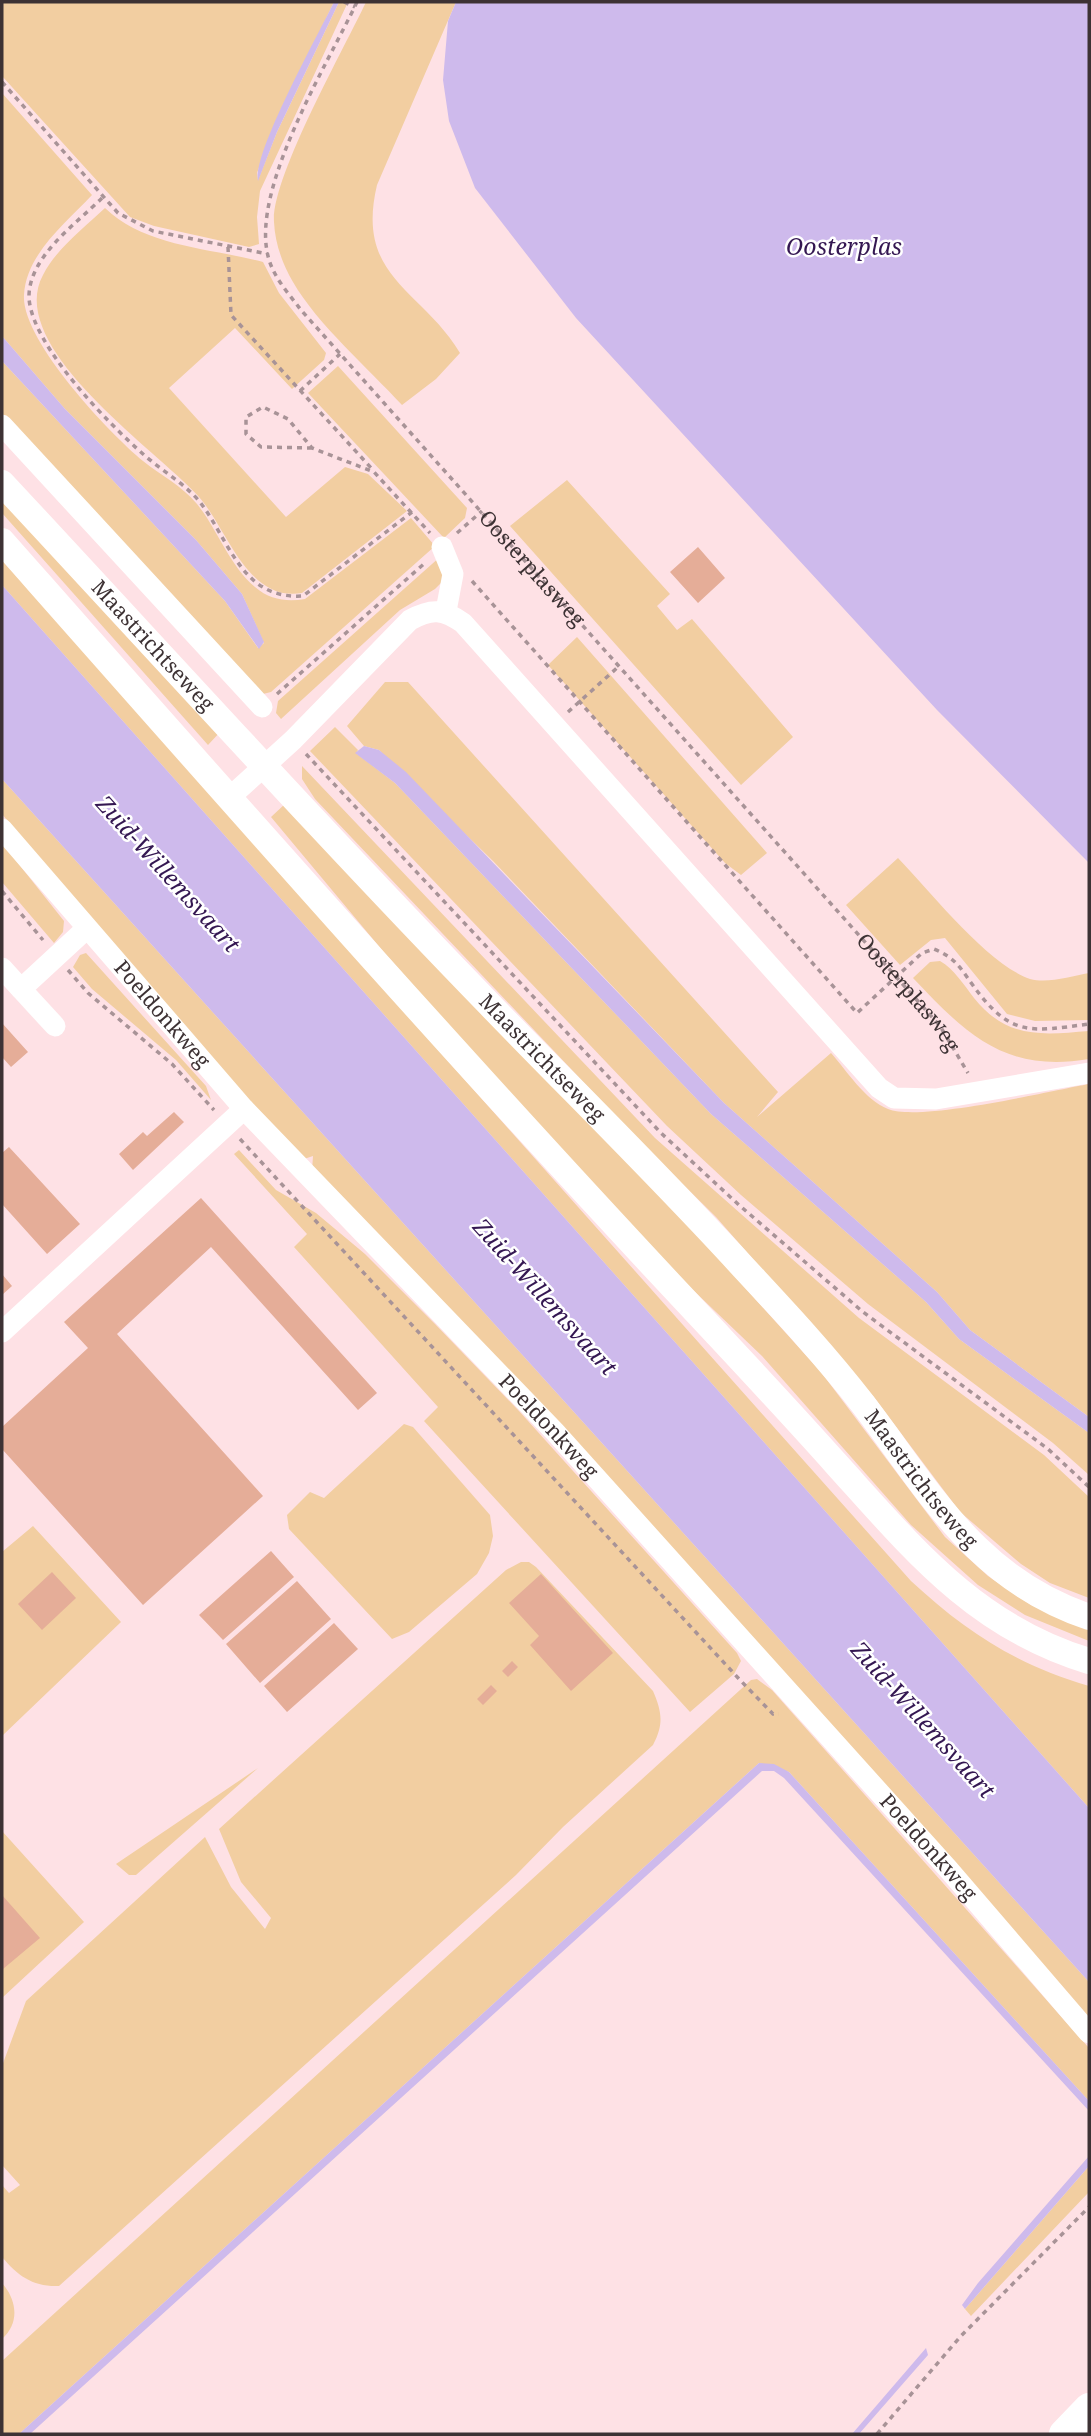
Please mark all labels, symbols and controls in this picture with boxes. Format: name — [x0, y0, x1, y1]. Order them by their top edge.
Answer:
water label: Oosterplas — [786, 230, 902, 262]
street label: Oosterplasweg — [473, 504, 593, 633]
street label: Maastrichtseweg — [86, 573, 222, 717]
water label: Zuid-Willemsvaart — [89, 787, 248, 959]
street label: Oosterplasweg — [851, 927, 967, 1057]
street label: Poeldonkweg — [109, 954, 218, 1074]
street label: Maastrichtseweg — [474, 987, 612, 1128]
water label: Zuid-Willemsvaart — [466, 1210, 625, 1382]
street label: Poeldonkweg — [493, 1367, 606, 1485]
street label: Maastrichtseweg — [859, 1403, 985, 1555]
water label: Zuid-Willemsvaart — [844, 1633, 1003, 1805]
street label: Poeldonkweg — [874, 1787, 985, 1907]

